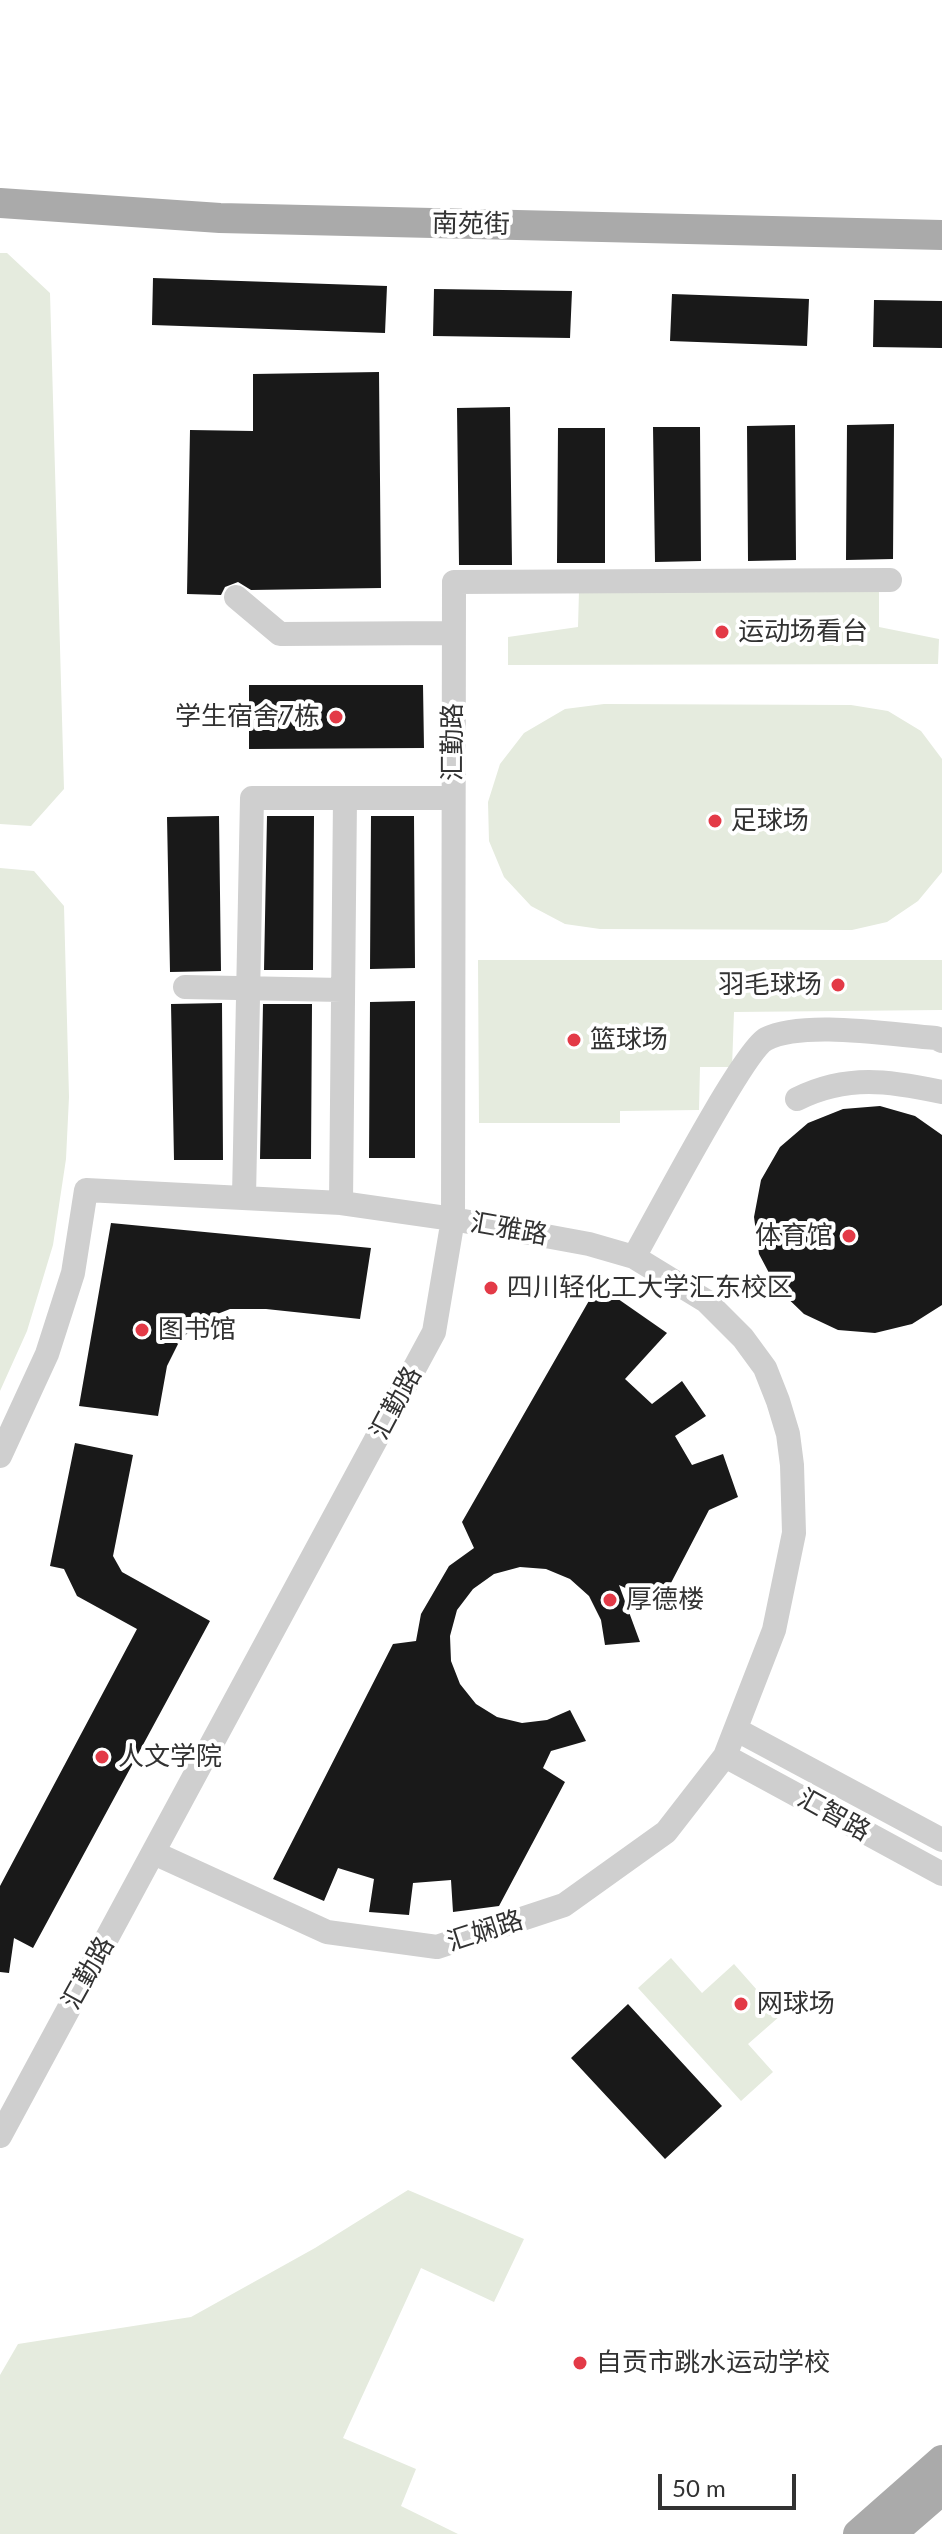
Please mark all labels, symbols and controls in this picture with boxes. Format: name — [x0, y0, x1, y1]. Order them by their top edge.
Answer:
street label: 南苑街 — [432, 208, 510, 240]
place label: 运动场看台 — [738, 616, 868, 648]
marker: 运动场看台 — [713, 623, 731, 641]
place label: 学生宿舍7栋 — [175, 701, 320, 733]
street label: 汇勤路 — [437, 703, 469, 781]
marker: 学生宿舍7栋 — [327, 708, 345, 726]
place label: 足球场 — [731, 805, 809, 837]
marker: 足球场 — [706, 812, 724, 830]
place label: 羽毛球场 — [718, 969, 822, 1001]
marker: 羽毛球场 — [829, 976, 847, 994]
place label: 篮球场 — [590, 1024, 668, 1056]
marker: 篮球场 — [565, 1031, 583, 1049]
street label: 汇雅路 — [468, 1207, 550, 1251]
place label: 体育馆 — [755, 1220, 833, 1252]
marker: 体育馆 — [840, 1227, 858, 1245]
place label: 四川轻化工大学汇东校区 — [507, 1272, 793, 1304]
marker: 四川轻化工大学汇东校区 — [482, 1279, 500, 1297]
place label: 图书馆 — [158, 1314, 236, 1346]
marker: 图书馆 — [133, 1321, 151, 1339]
street label: 汇勤路 — [364, 1361, 428, 1445]
place label: 厚德楼 — [626, 1584, 704, 1616]
marker: 厚德楼 — [601, 1591, 619, 1609]
place label: 人文学院 — [118, 1741, 222, 1773]
marker: 人文学院 — [93, 1748, 111, 1766]
street label: 汇智路 — [792, 1782, 876, 1848]
street label: 汇娴路 — [443, 1904, 527, 1958]
street label: 汇勤路 — [55, 1931, 121, 2015]
place label: 网球场 — [757, 1988, 835, 2020]
marker: 网球场 — [732, 1995, 750, 2013]
place label: 自贡市跳水运动学校 — [596, 2347, 830, 2379]
marker: 自贡市跳水运动学校 — [571, 2354, 589, 2372]
scale bar — [662, 2458, 800, 2508]
text: 50 m — [672, 2473, 726, 2502]

